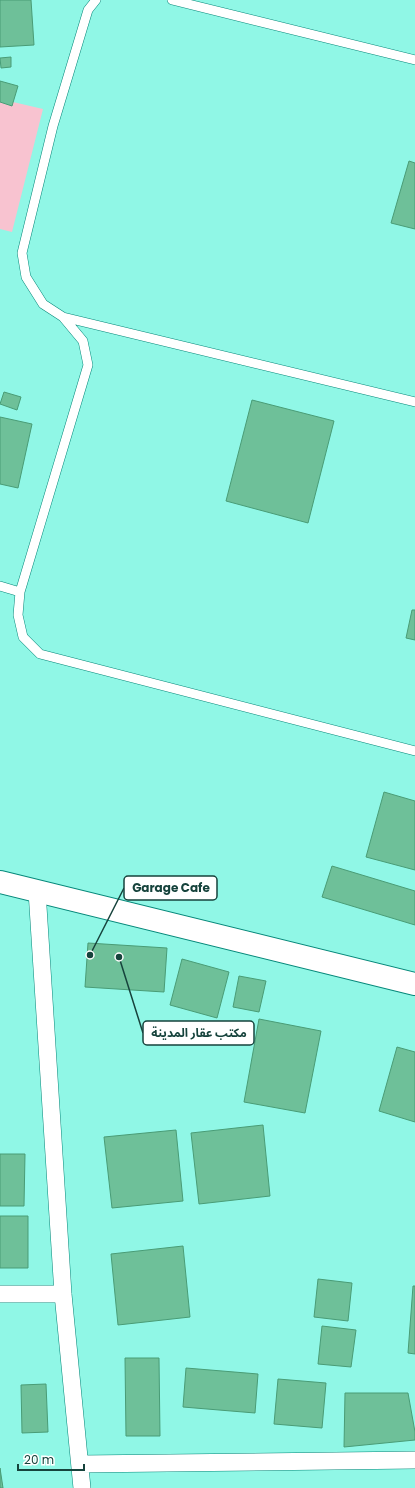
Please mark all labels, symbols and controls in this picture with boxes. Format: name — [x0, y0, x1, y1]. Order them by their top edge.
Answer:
callout: Garage Cafe — [124, 876, 217, 900]
text: Garage Cafe — [132, 879, 210, 896]
callout: مكتب عقار المدينة — [143, 1021, 254, 1045]
text: مكتب عقار المدينة — [151, 1024, 247, 1041]
scale bar — [18, 1446, 84, 1472]
text: 20 m — [24, 1451, 54, 1468]

